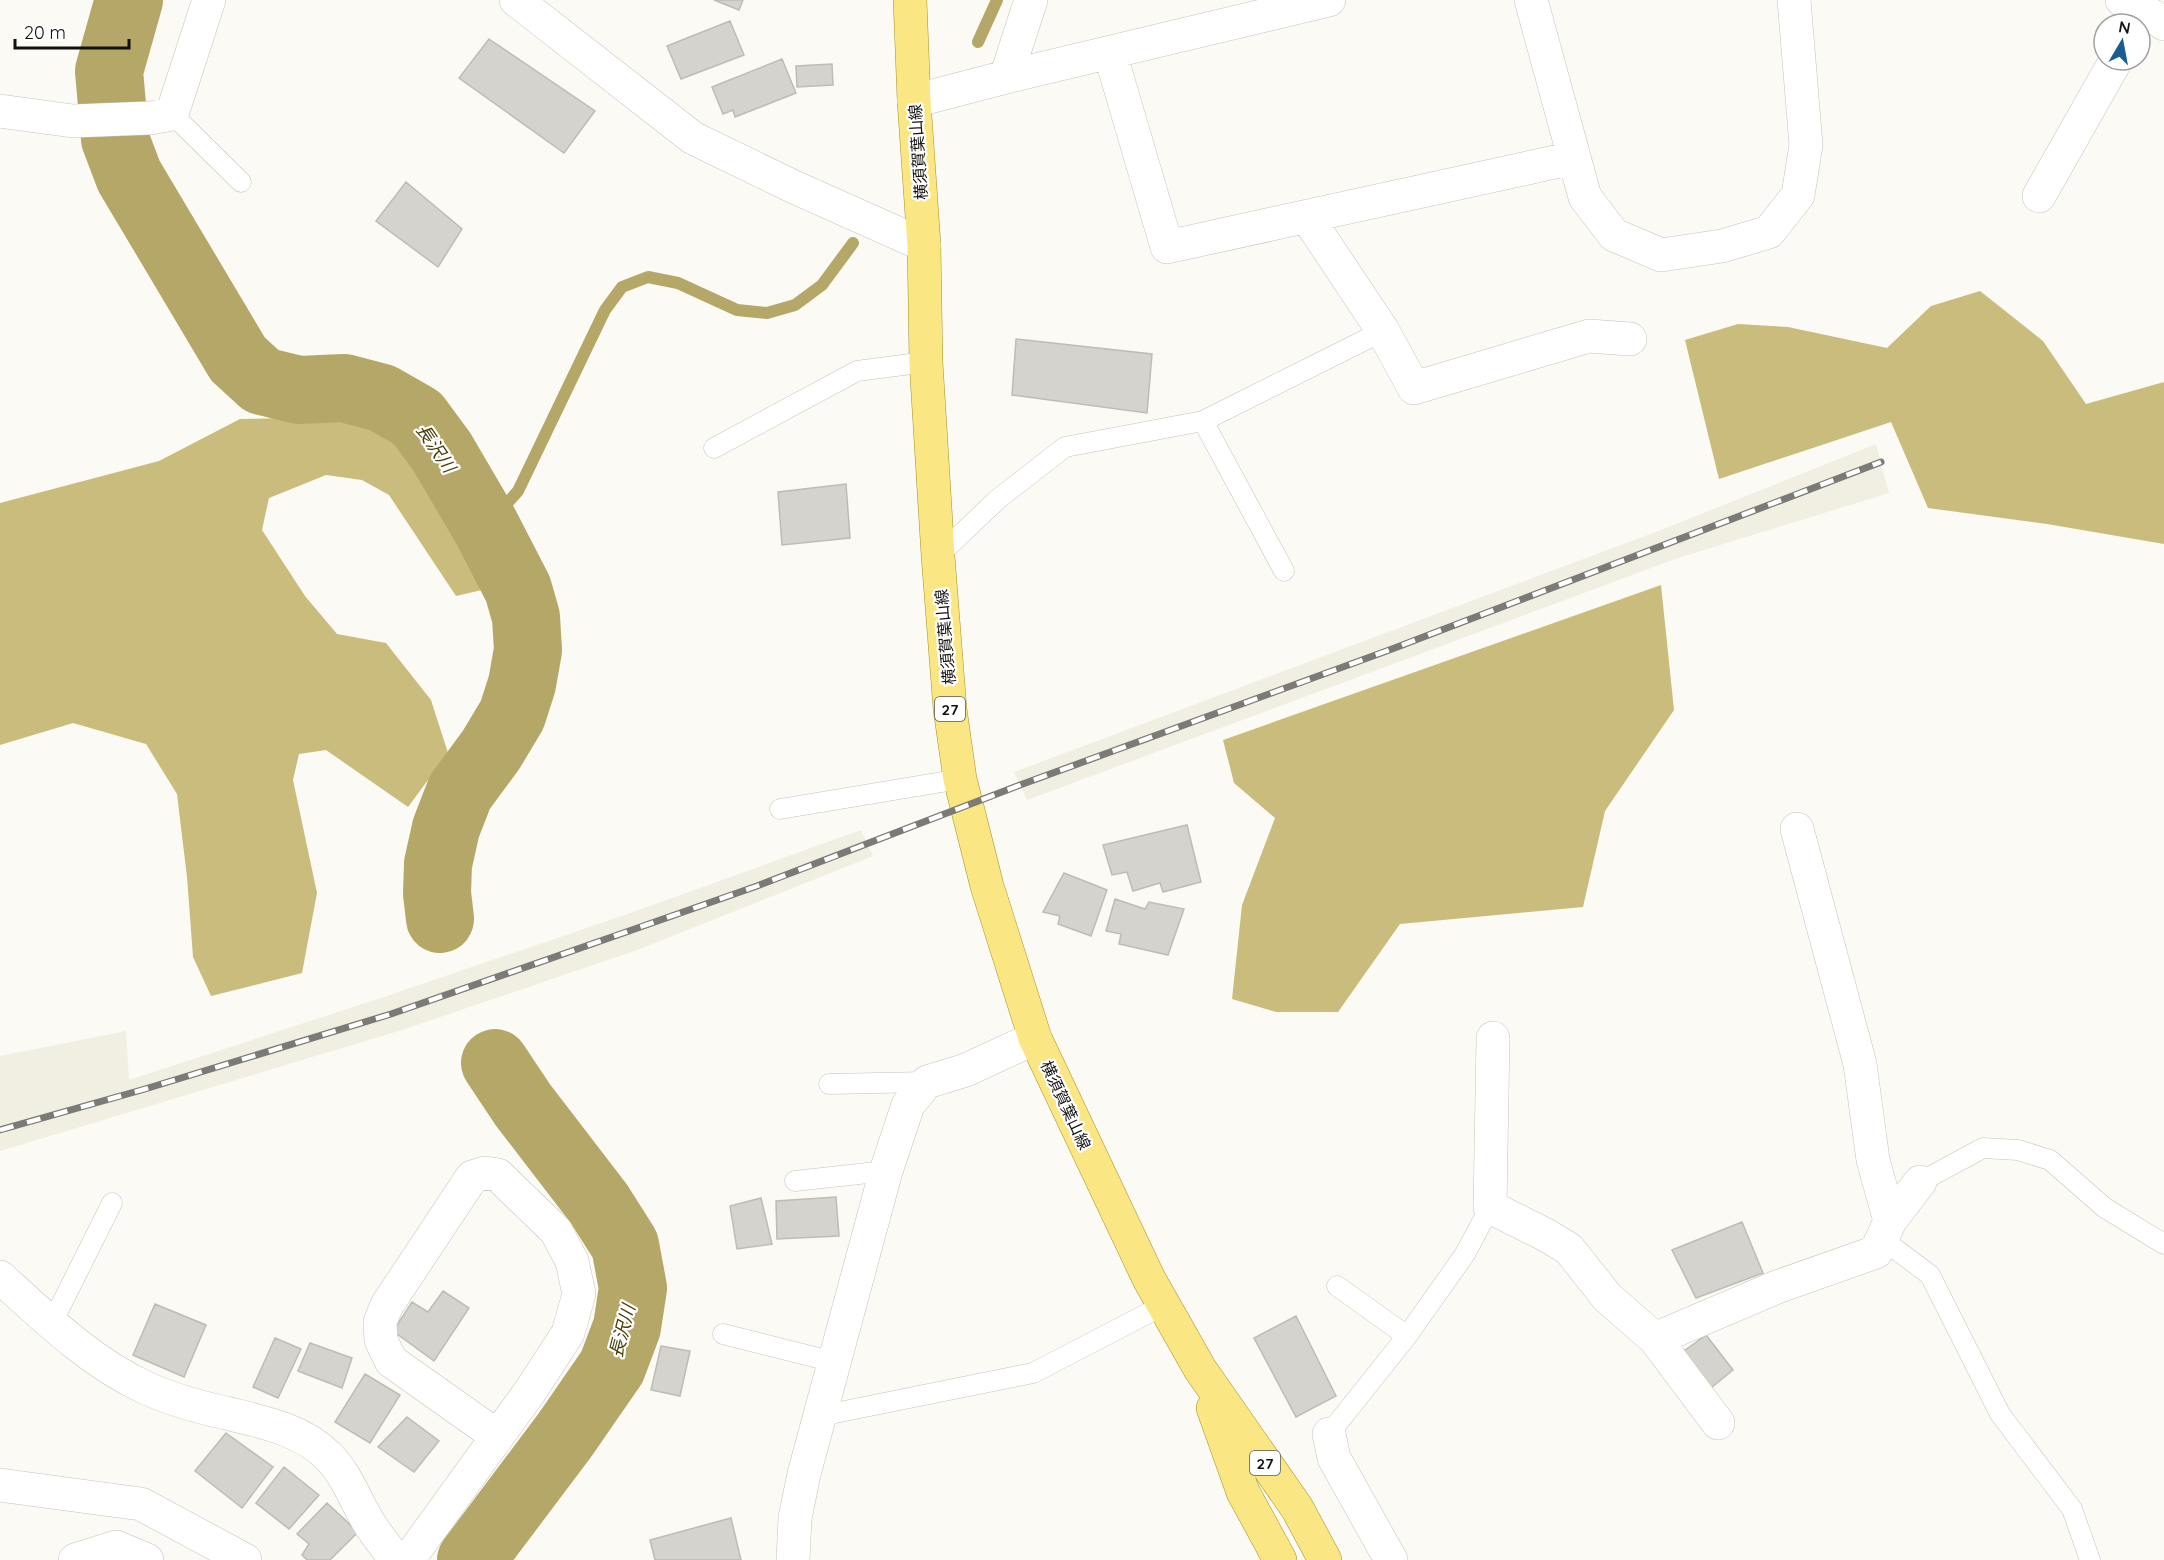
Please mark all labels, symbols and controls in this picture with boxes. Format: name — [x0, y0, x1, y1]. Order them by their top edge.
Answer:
scale bar — [15, 12, 129, 50]
north arrow — [2092, 12, 2152, 72]
text: N — [2117, 16, 2132, 38]
text: 20 m — [24, 21, 66, 44]
street label: 横須賀葉山線 — [905, 103, 931, 201]
water label: 長沢川 — [411, 419, 462, 478]
street label: 横須賀葉山線 — [931, 588, 959, 686]
road number: 27 — [935, 697, 965, 721]
street label: 横須賀葉山線 — [1037, 1057, 1095, 1153]
water label: 長沢川 — [604, 1300, 641, 1360]
road number: 27 — [1250, 1451, 1280, 1475]

